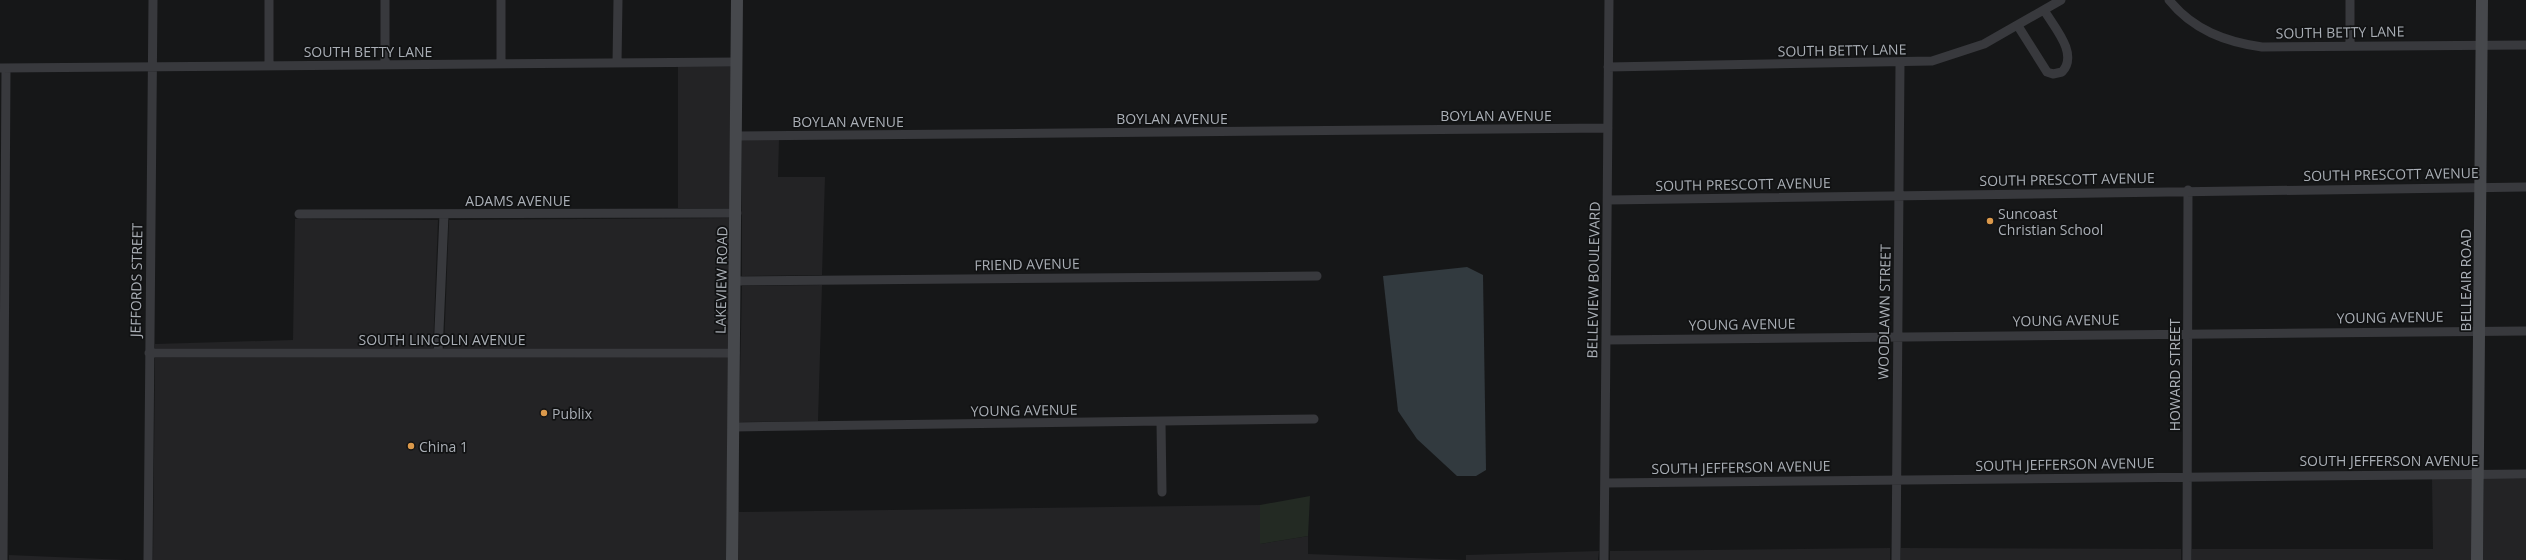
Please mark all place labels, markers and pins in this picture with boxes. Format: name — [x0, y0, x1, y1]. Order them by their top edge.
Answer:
place label: Suncoast Christian School — [1998, 204, 2103, 239]
marker: Suncoast Christian School — [1985, 216, 1995, 226]
place label: Publix — [552, 404, 593, 423]
marker: Publix — [539, 408, 549, 418]
place label: China 1 — [419, 437, 468, 456]
marker: China 1 — [406, 441, 416, 451]

